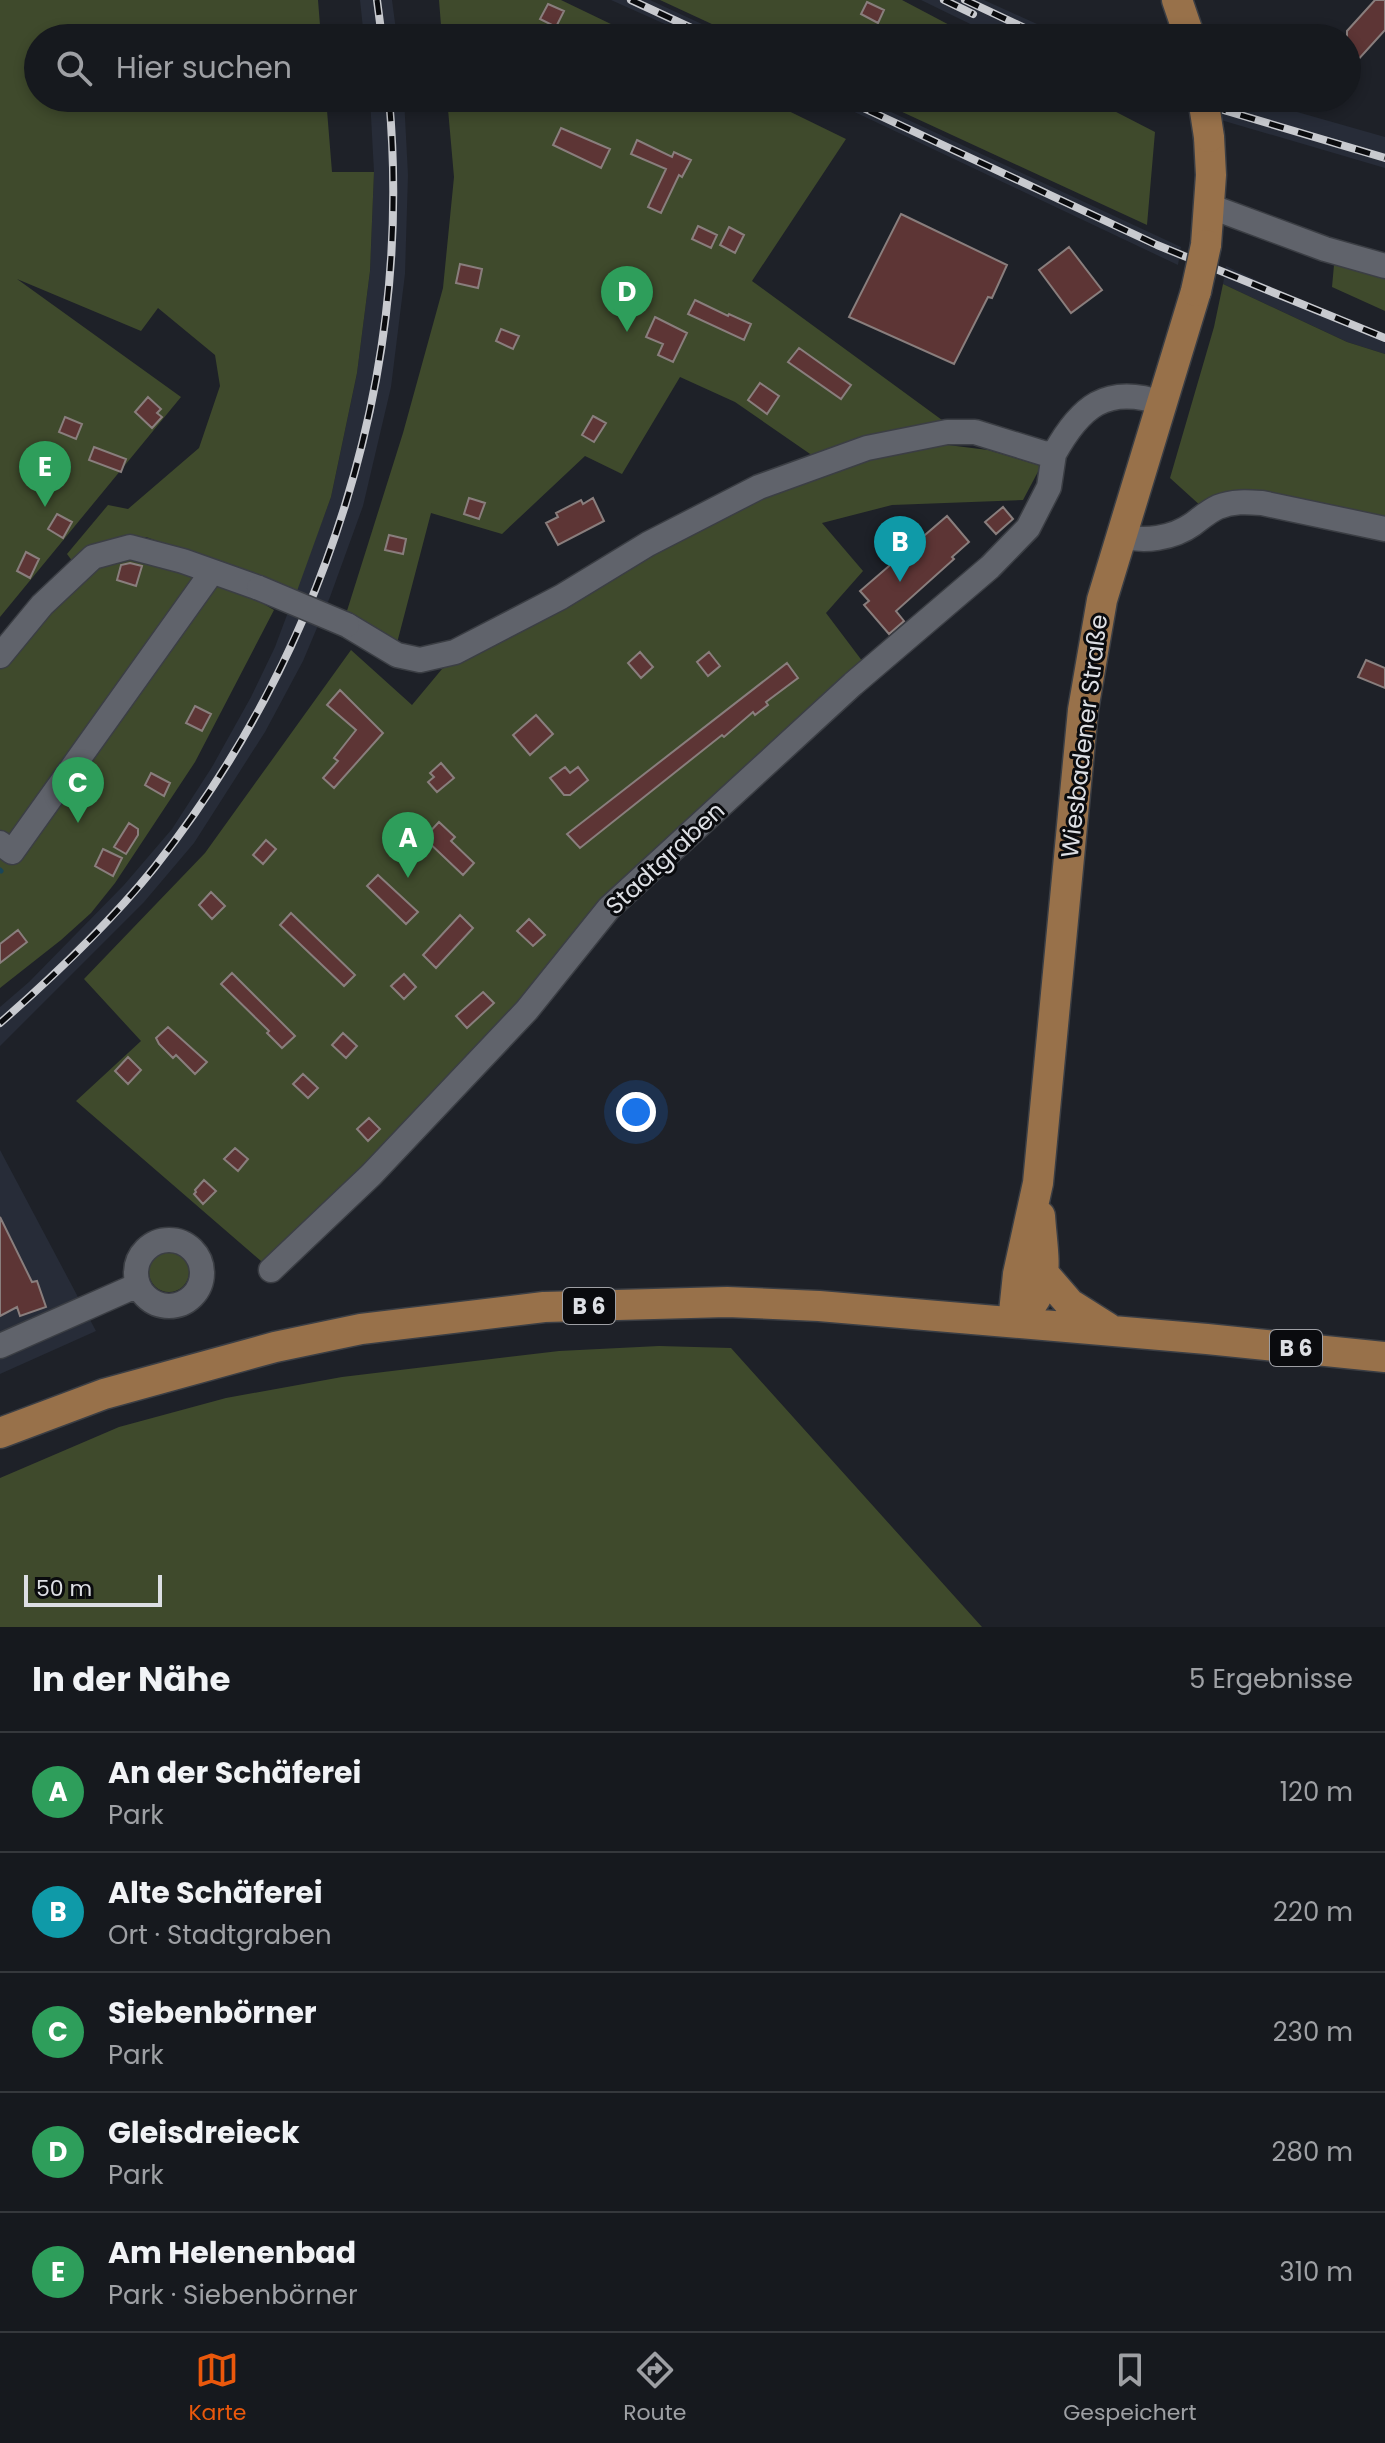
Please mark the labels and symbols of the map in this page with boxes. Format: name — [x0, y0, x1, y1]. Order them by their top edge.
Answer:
pin: D — [601, 266, 653, 332]
pin: E — [19, 441, 71, 507]
pin: B — [874, 516, 926, 582]
street label: Wiesbadener Straße — [1053, 612, 1115, 860]
pin: C — [52, 757, 104, 823]
street label: Stadtgraben — [598, 794, 732, 922]
pin: A — [382, 812, 434, 878]
your location — [616, 1092, 656, 1132]
road number: B 6 — [563, 1288, 615, 1324]
road number: B 6 — [1270, 1330, 1322, 1366]
scale bar — [24, 1571, 162, 1607]

